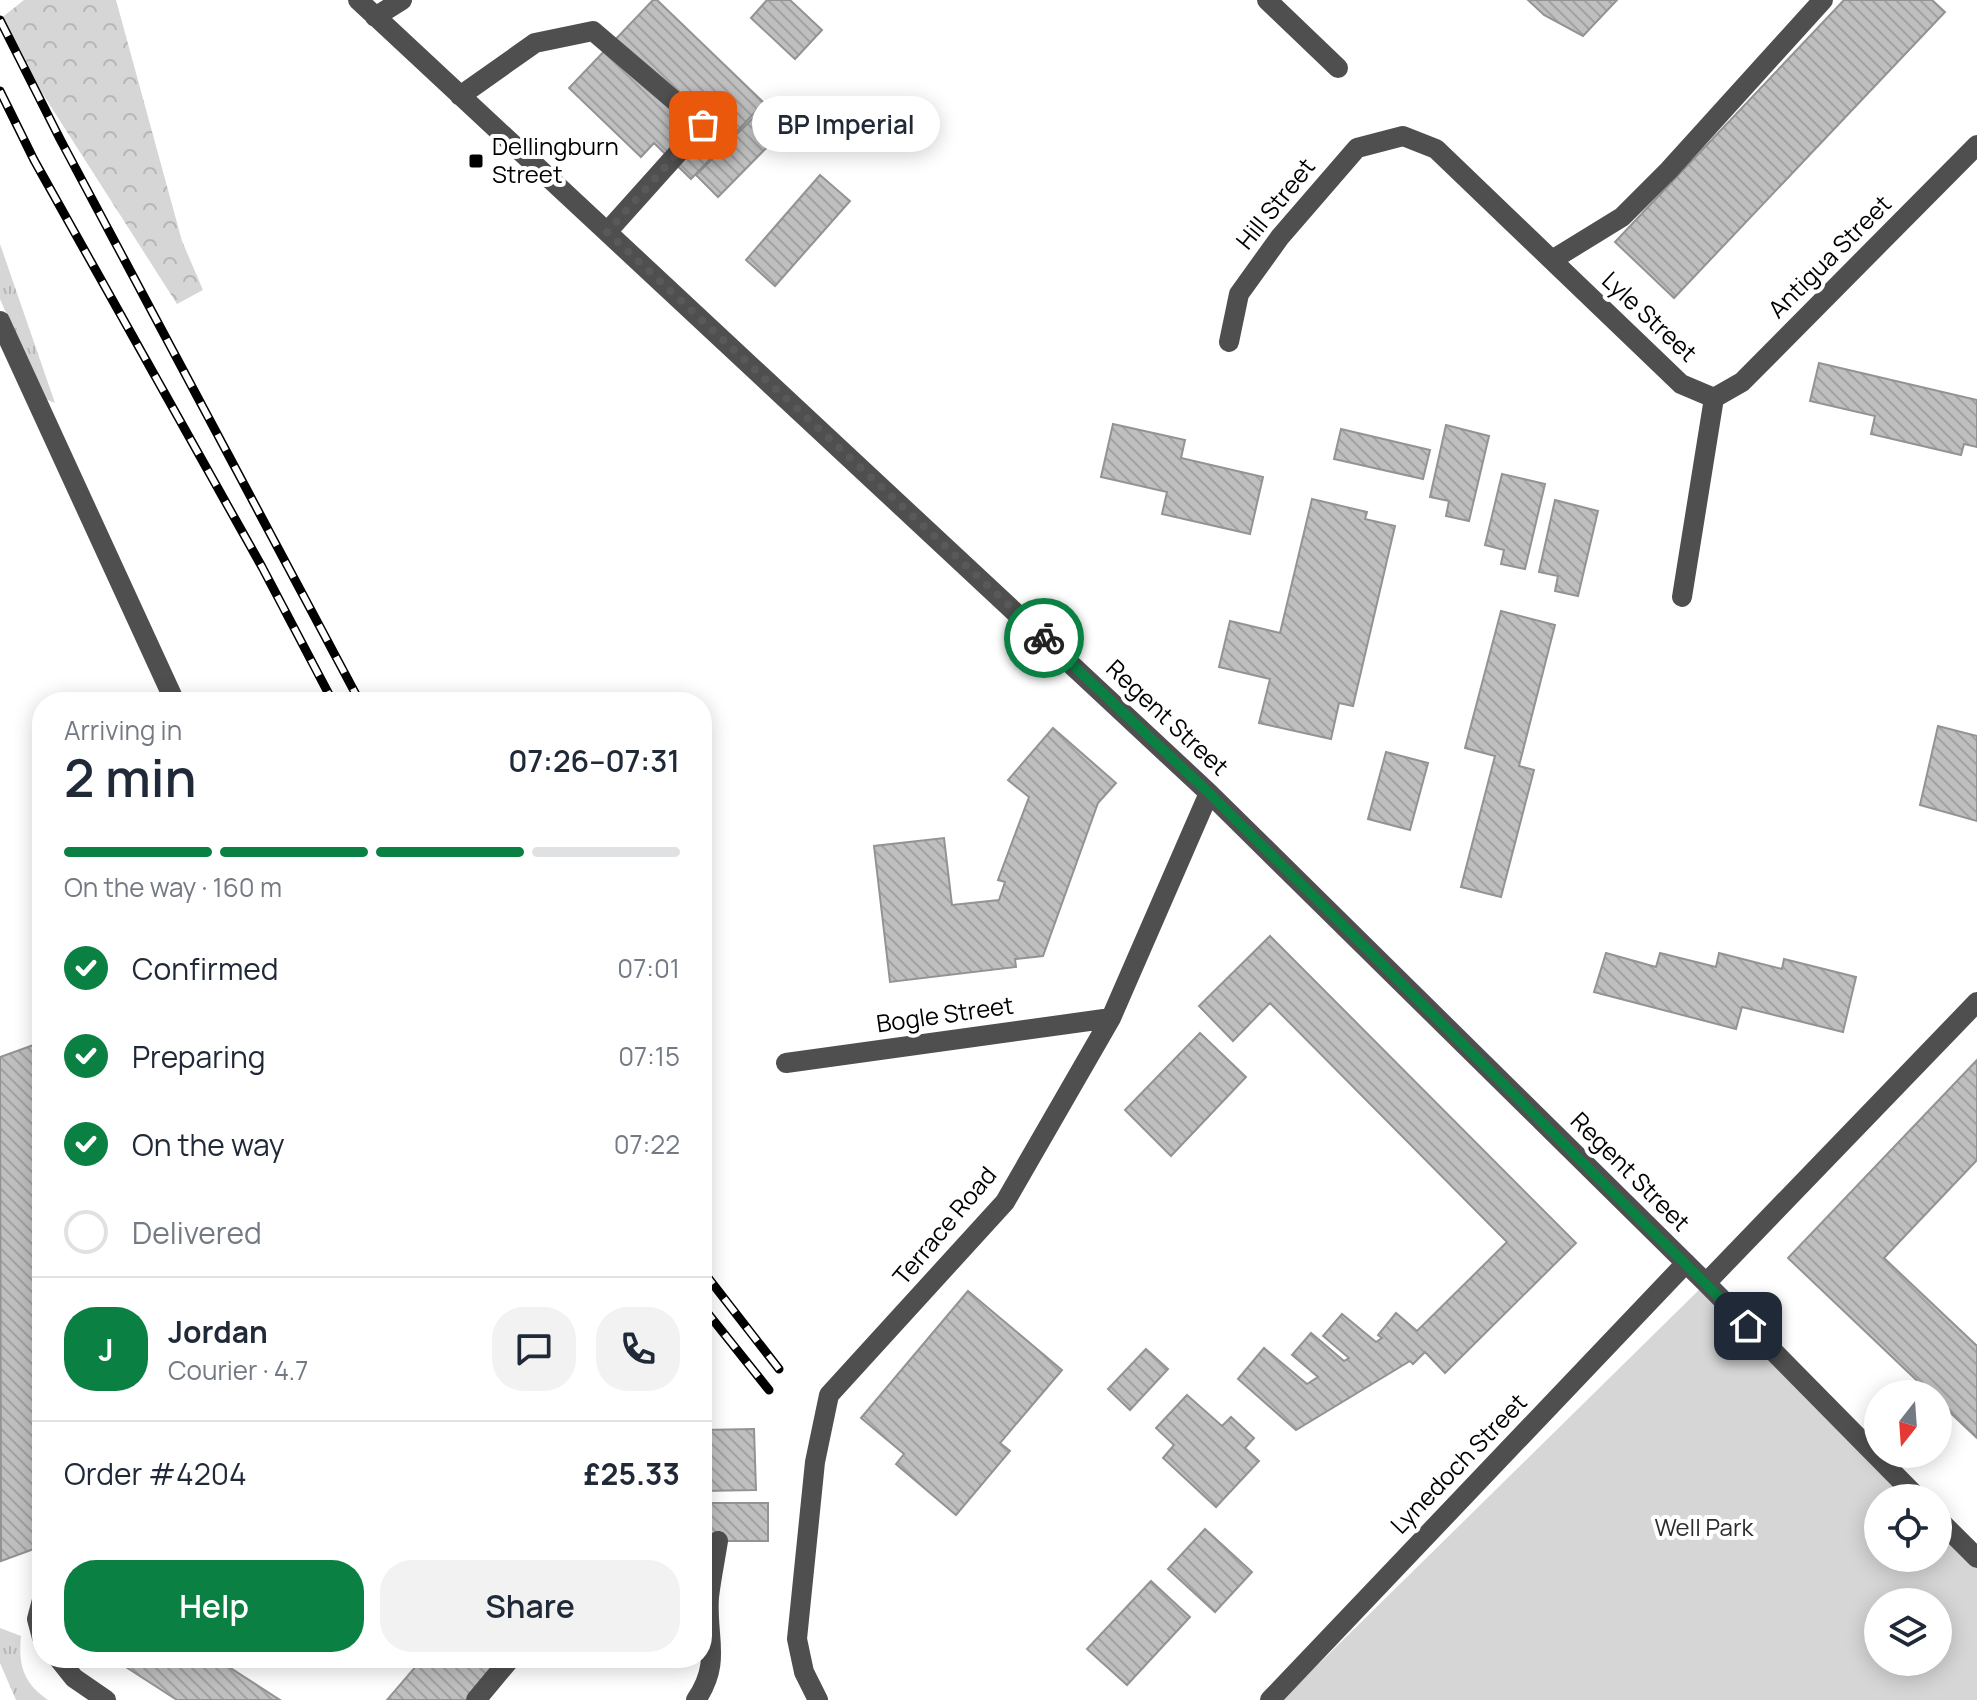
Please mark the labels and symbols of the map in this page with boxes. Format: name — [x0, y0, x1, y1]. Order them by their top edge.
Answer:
pin — [669, 91, 737, 159]
callout: BP Imperial — [751, 97, 939, 153]
place label: Dellingburn Street — [492, 129, 619, 190]
street label: Hill Street — [1228, 150, 1322, 256]
marker: Dellingburn Street — [467, 152, 485, 170]
street label: Antigua Street — [1760, 187, 1898, 325]
street label: Lyle Street — [1595, 263, 1705, 368]
courier — [1004, 598, 1084, 678]
street label: Regent Street — [1100, 652, 1236, 782]
street label: Bogle Street — [874, 988, 1015, 1039]
street label: Regent Street — [1564, 1104, 1698, 1238]
street label: Terrace Road — [885, 1159, 1003, 1291]
pin — [1714, 1292, 1782, 1360]
north arrow — [1864, 1380, 1952, 1468]
street label: Lynedoch Street — [1382, 1386, 1533, 1540]
park label: Well Park — [1655, 1510, 1755, 1543]

